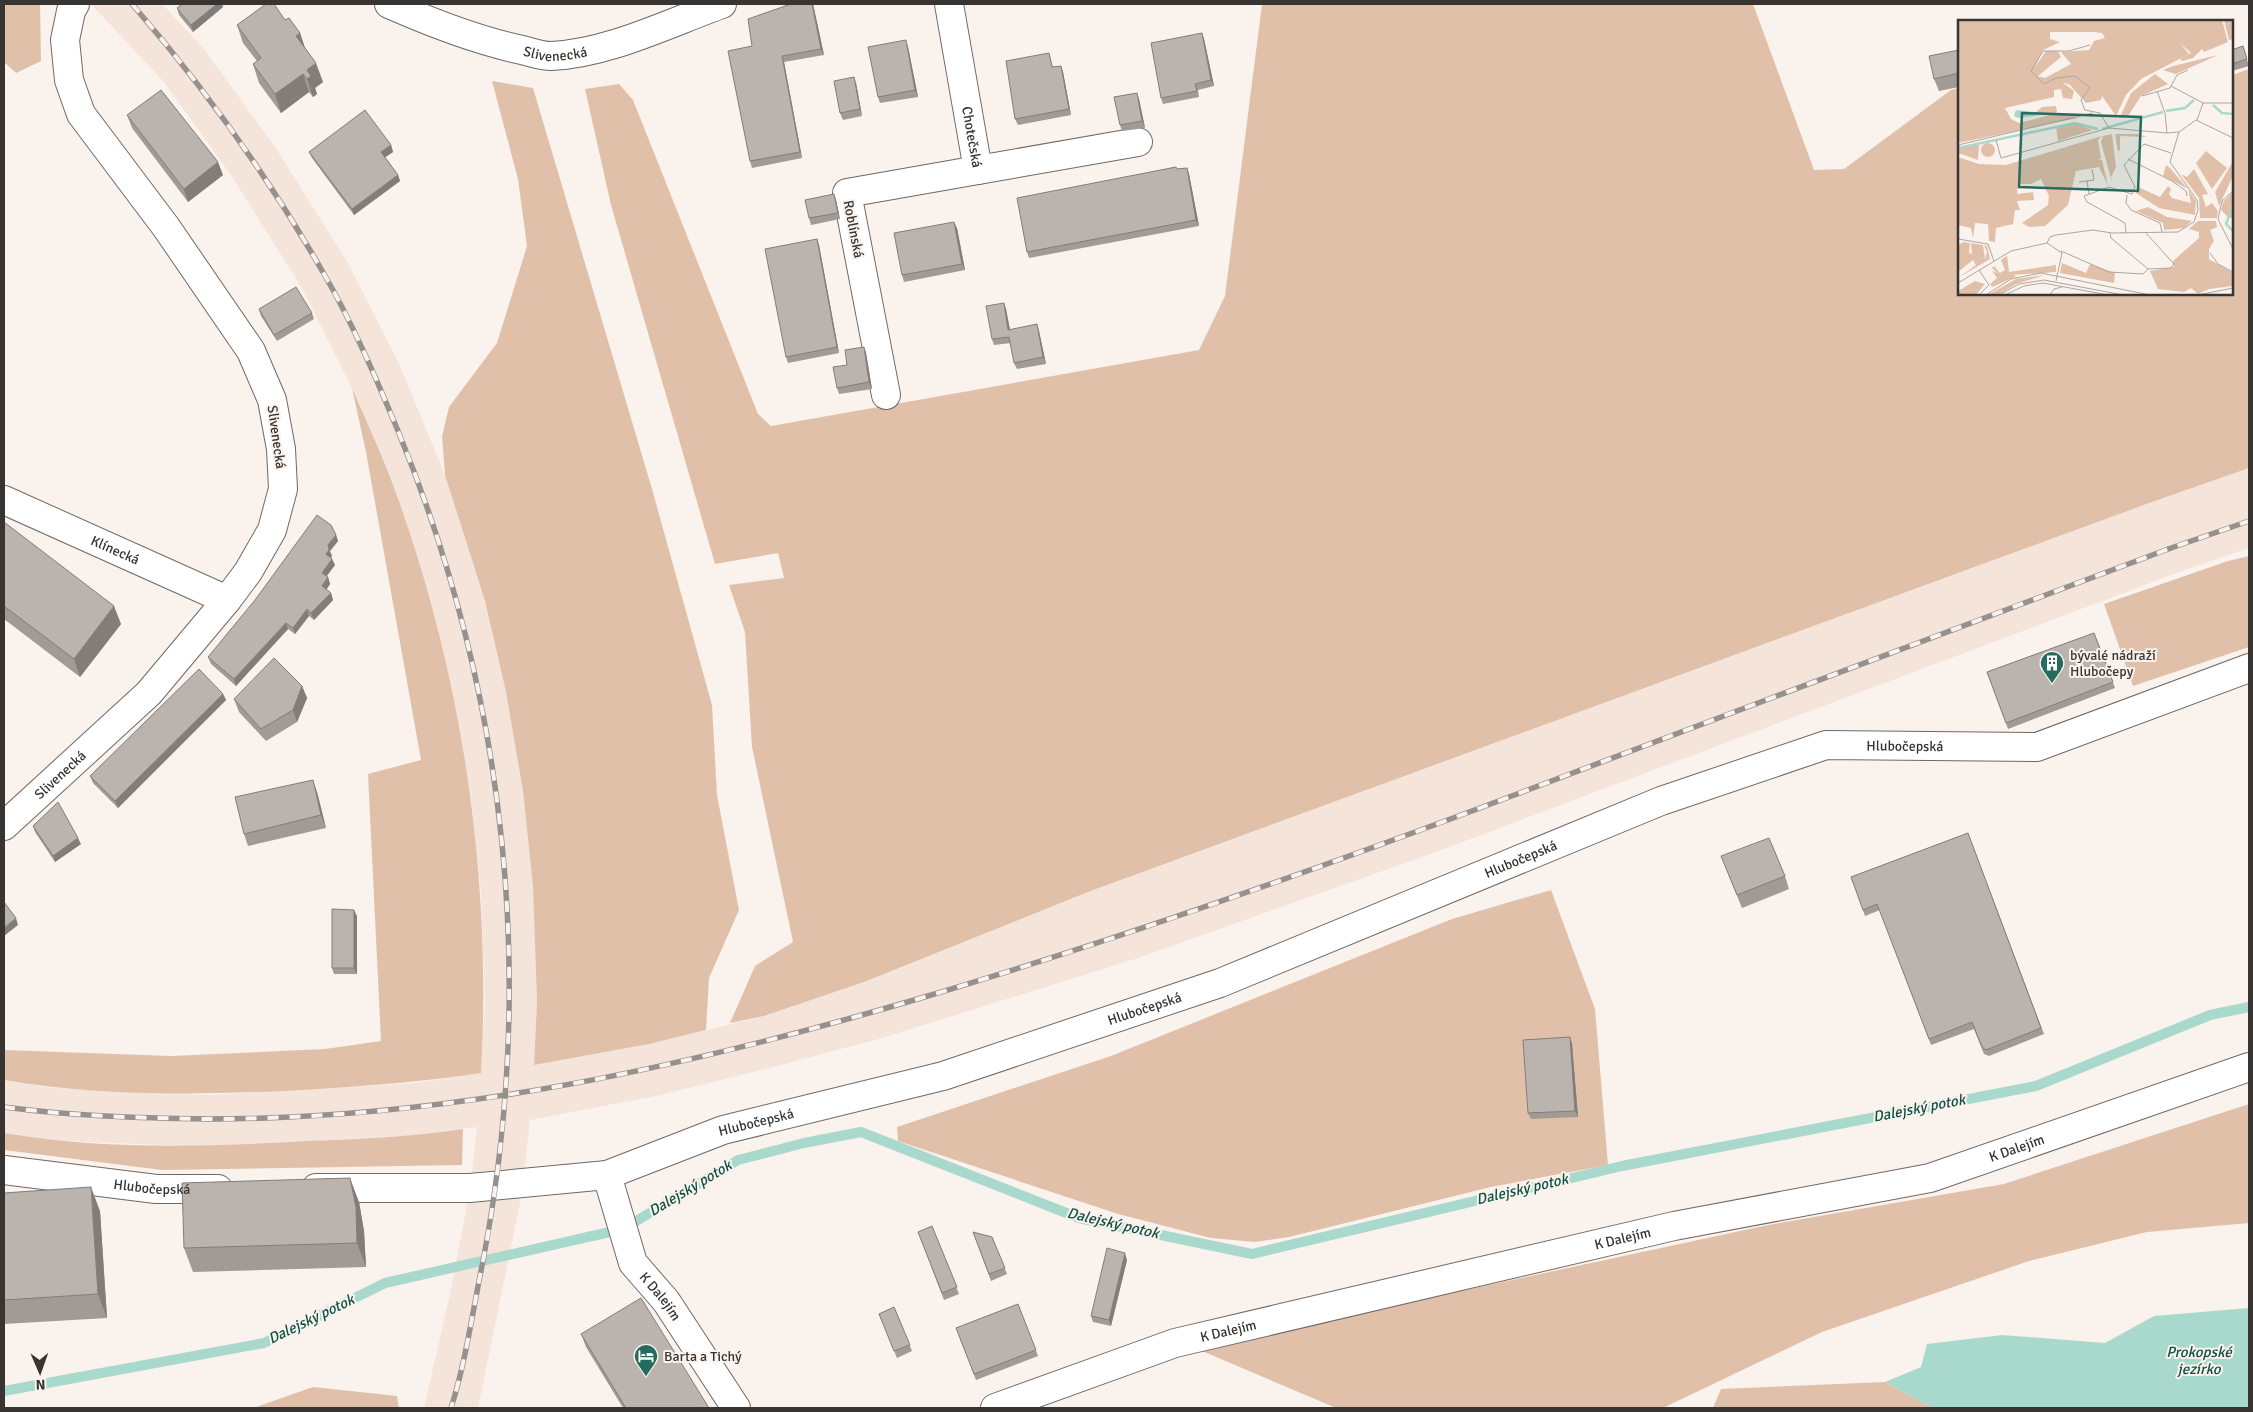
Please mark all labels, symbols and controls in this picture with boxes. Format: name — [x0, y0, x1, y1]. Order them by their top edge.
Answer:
inset map — [1958, 20, 2233, 295]
street label: Slivenecká — [521, 43, 589, 65]
street label: Chotečská — [958, 105, 985, 169]
street label: Roblínská — [840, 199, 867, 259]
street label: Slivenecká — [264, 404, 289, 470]
street label: Klínecká — [88, 532, 142, 569]
place label: bývalé nádraží Hlubočepy — [2070, 647, 2156, 680]
building icon: bývalé nádraží Hlubočepy — [2039, 650, 2065, 684]
street label: Hlubočepská — [1866, 737, 1943, 755]
street label: Slivenecká — [31, 747, 90, 803]
street label: Hlubočepská — [1482, 837, 1560, 882]
street label: Hlubočepská — [1105, 989, 1184, 1029]
water label: Dalejský potok — [1871, 1090, 1968, 1126]
street label: Hlubočepská — [717, 1105, 796, 1140]
street label: K Dalejím — [1987, 1131, 2047, 1166]
water label: Dalejský potok — [645, 1155, 736, 1220]
water label: Dalejský potok — [1474, 1169, 1571, 1208]
street label: Hlubočepská — [113, 1176, 190, 1198]
water label: Dalejský potok — [1065, 1204, 1162, 1243]
street label: K Dalejím — [1593, 1224, 1652, 1253]
street label: K Dalejím — [636, 1269, 685, 1324]
water label: Dalejský potok — [265, 1290, 358, 1348]
street label: K Dalejím — [1198, 1316, 1258, 1346]
hotel icon: Barta a Tichý — [633, 1343, 659, 1377]
water label: Prokopské jezírko — [2166, 1343, 2233, 1378]
north arrow — [15, 1347, 65, 1397]
place label: Barta a Tichý — [664, 1348, 742, 1365]
text: N — [35, 1376, 46, 1393]

